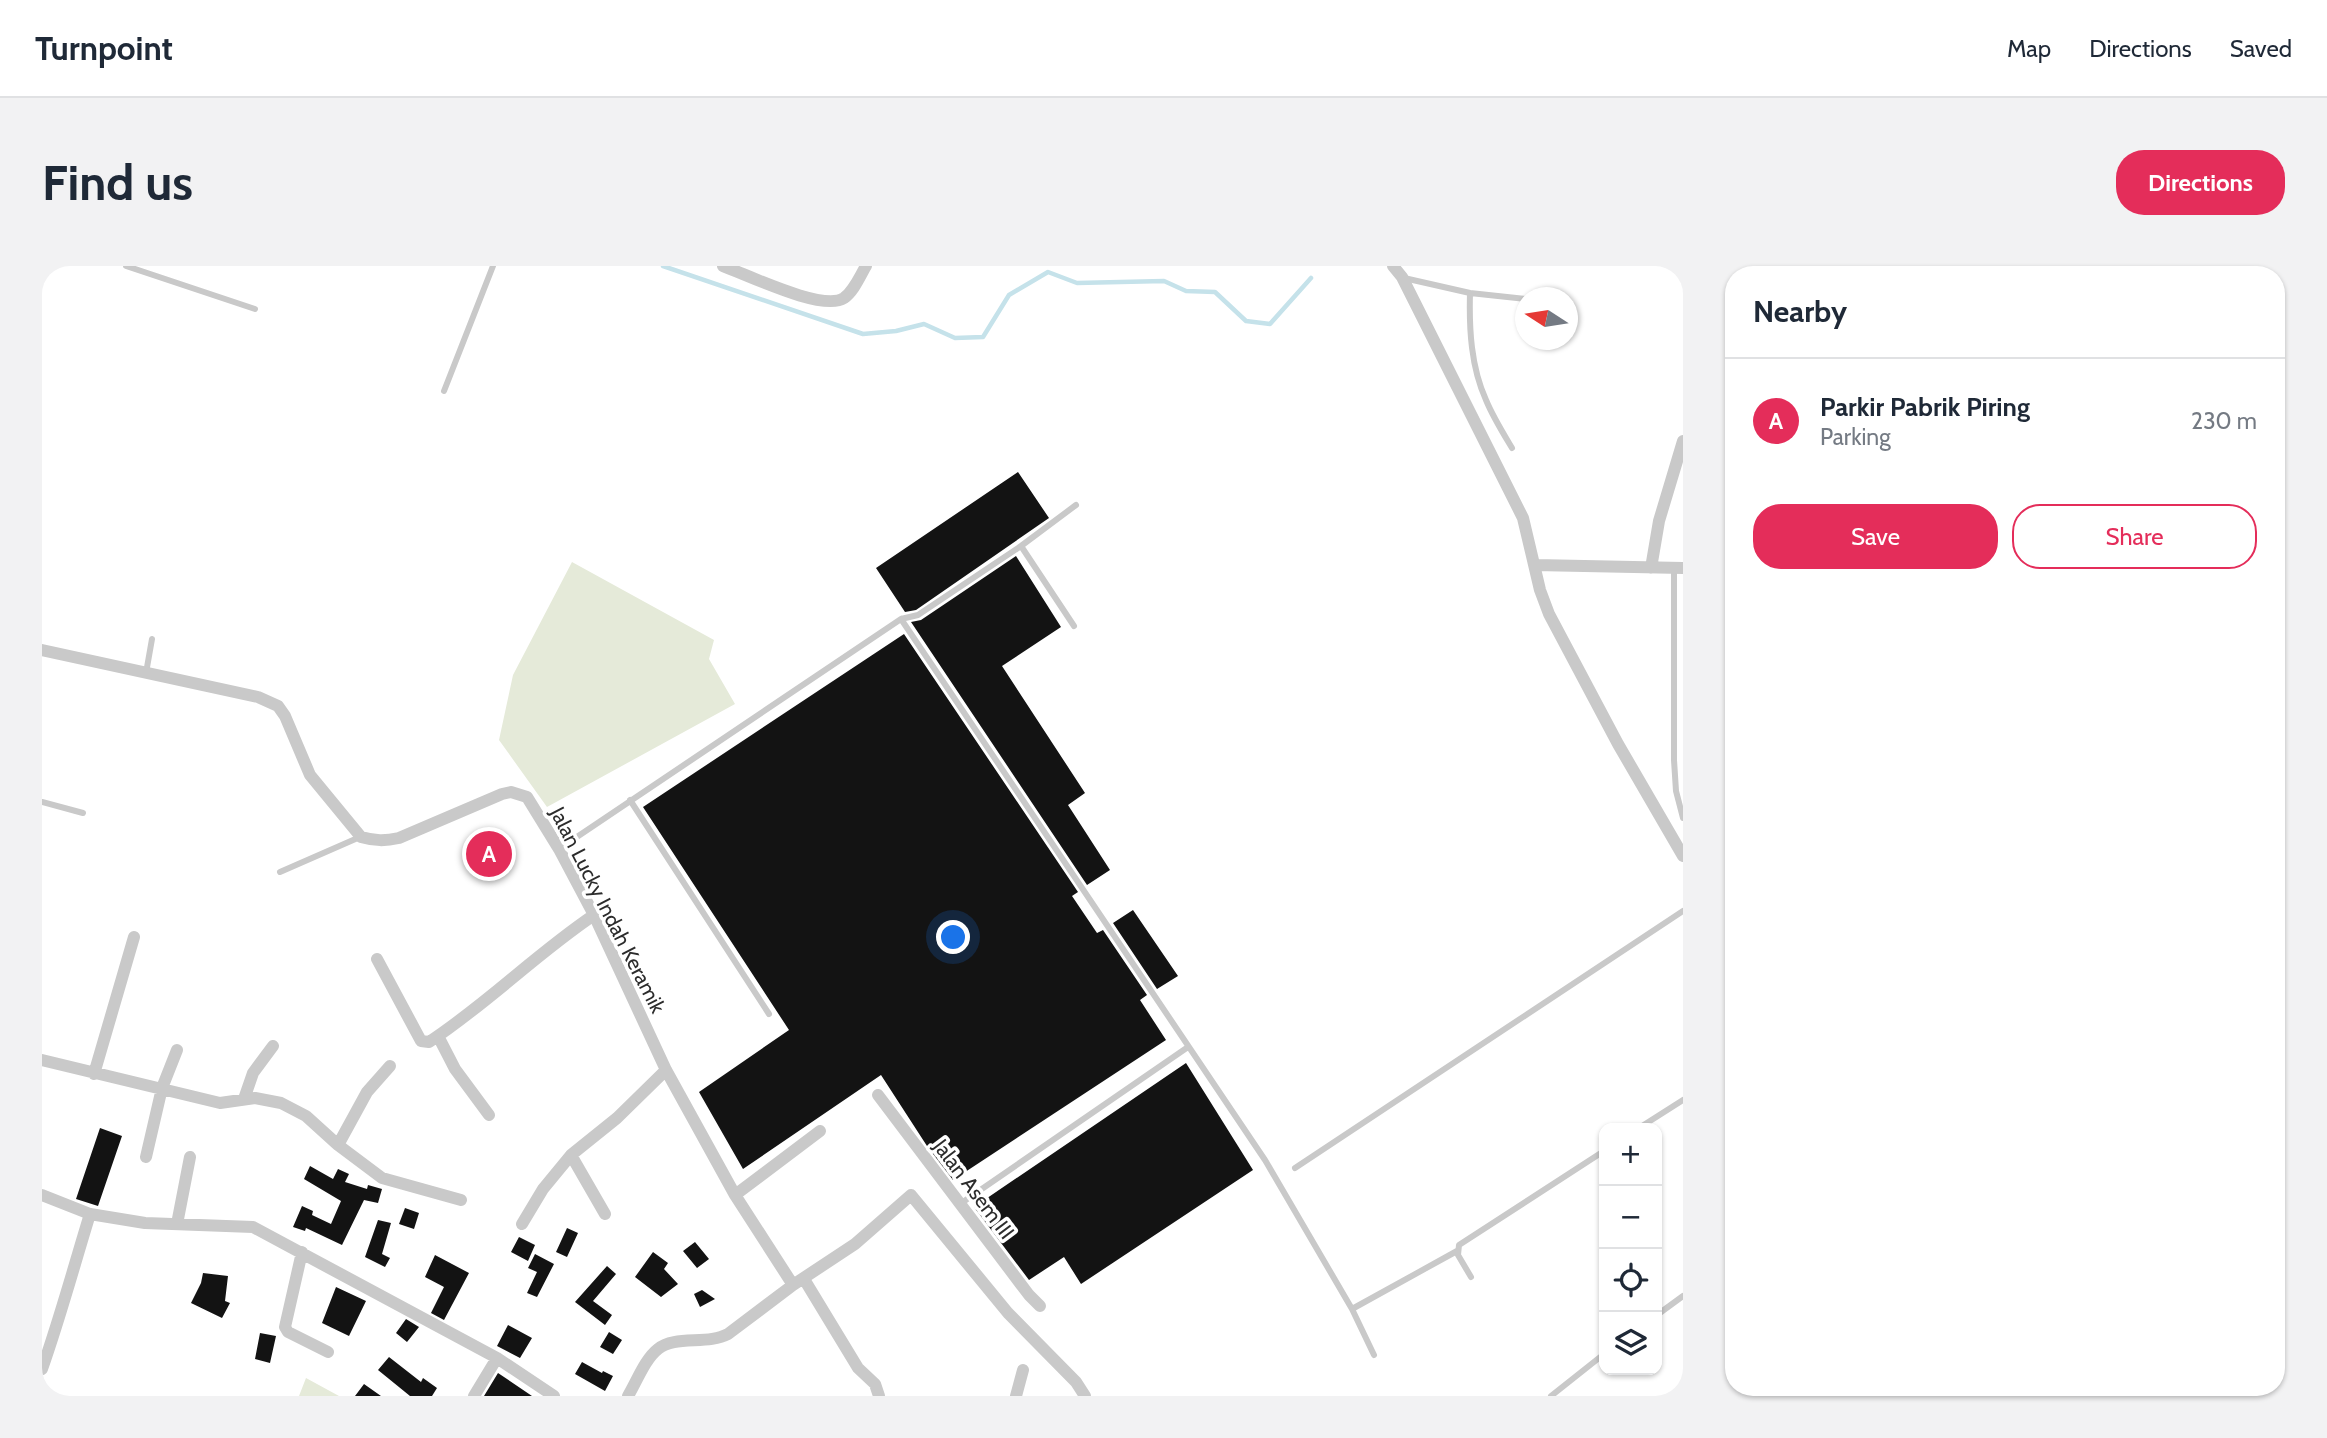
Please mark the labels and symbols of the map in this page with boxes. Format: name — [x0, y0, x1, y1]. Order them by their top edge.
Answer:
north arrow — [1515, 287, 1578, 350]
street label: Jalan Lucky Indah Keramik — [545, 802, 671, 1018]
pin: A — [466, 828, 512, 880]
your location — [936, 920, 970, 954]
street label: Jalan Asem III — [928, 1133, 1020, 1244]

